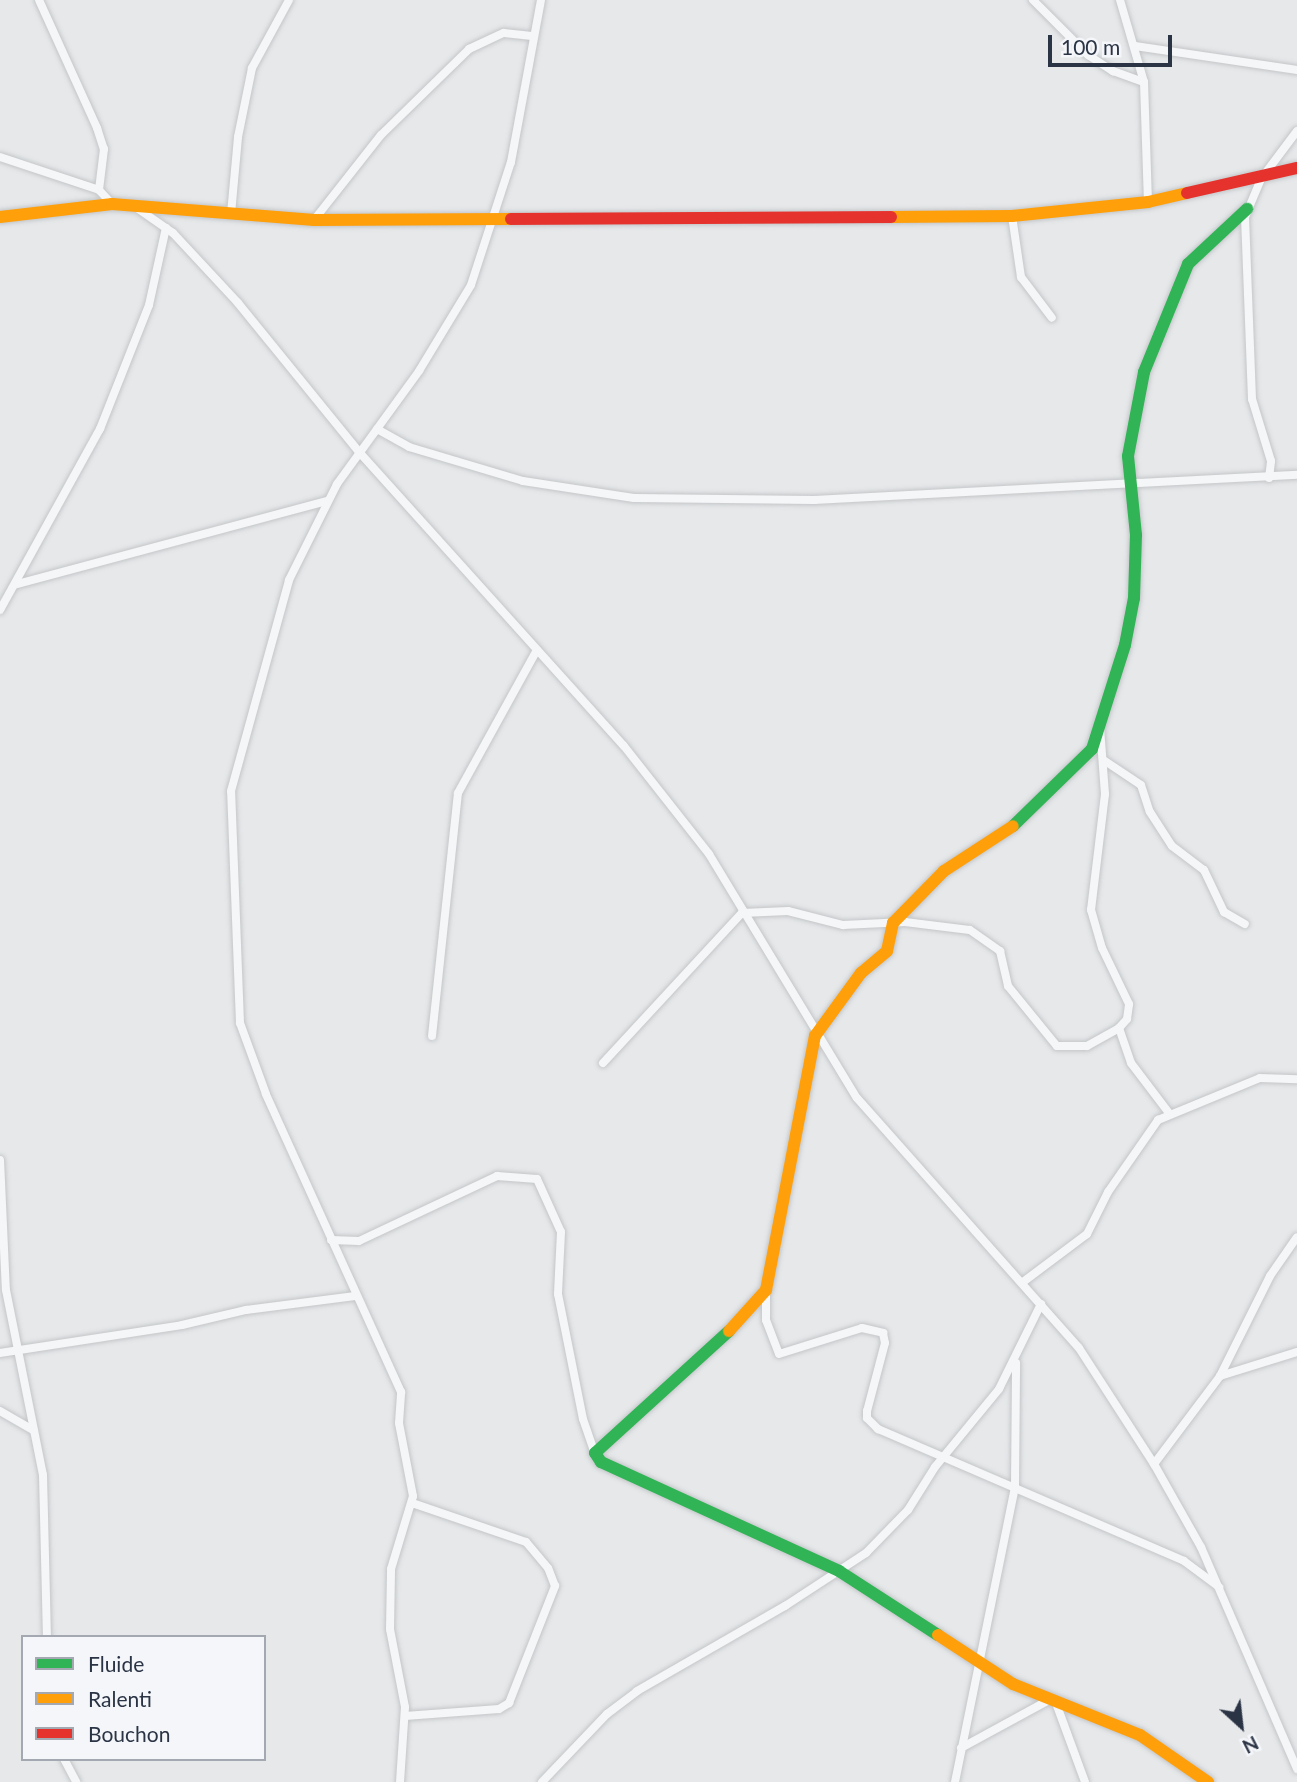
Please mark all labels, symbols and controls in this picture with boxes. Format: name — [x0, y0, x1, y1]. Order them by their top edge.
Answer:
scale bar — [1052, 21, 1176, 65]
text: 100 m — [1061, 34, 1120, 59]
legend — [21, 1635, 266, 1761]
text: Fluide — [88, 1651, 144, 1676]
text: Ralenti — [88, 1686, 152, 1711]
north arrow — [1206, 1691, 1276, 1761]
text: Bouchon — [88, 1721, 170, 1746]
text: N — [1239, 1732, 1263, 1759]

